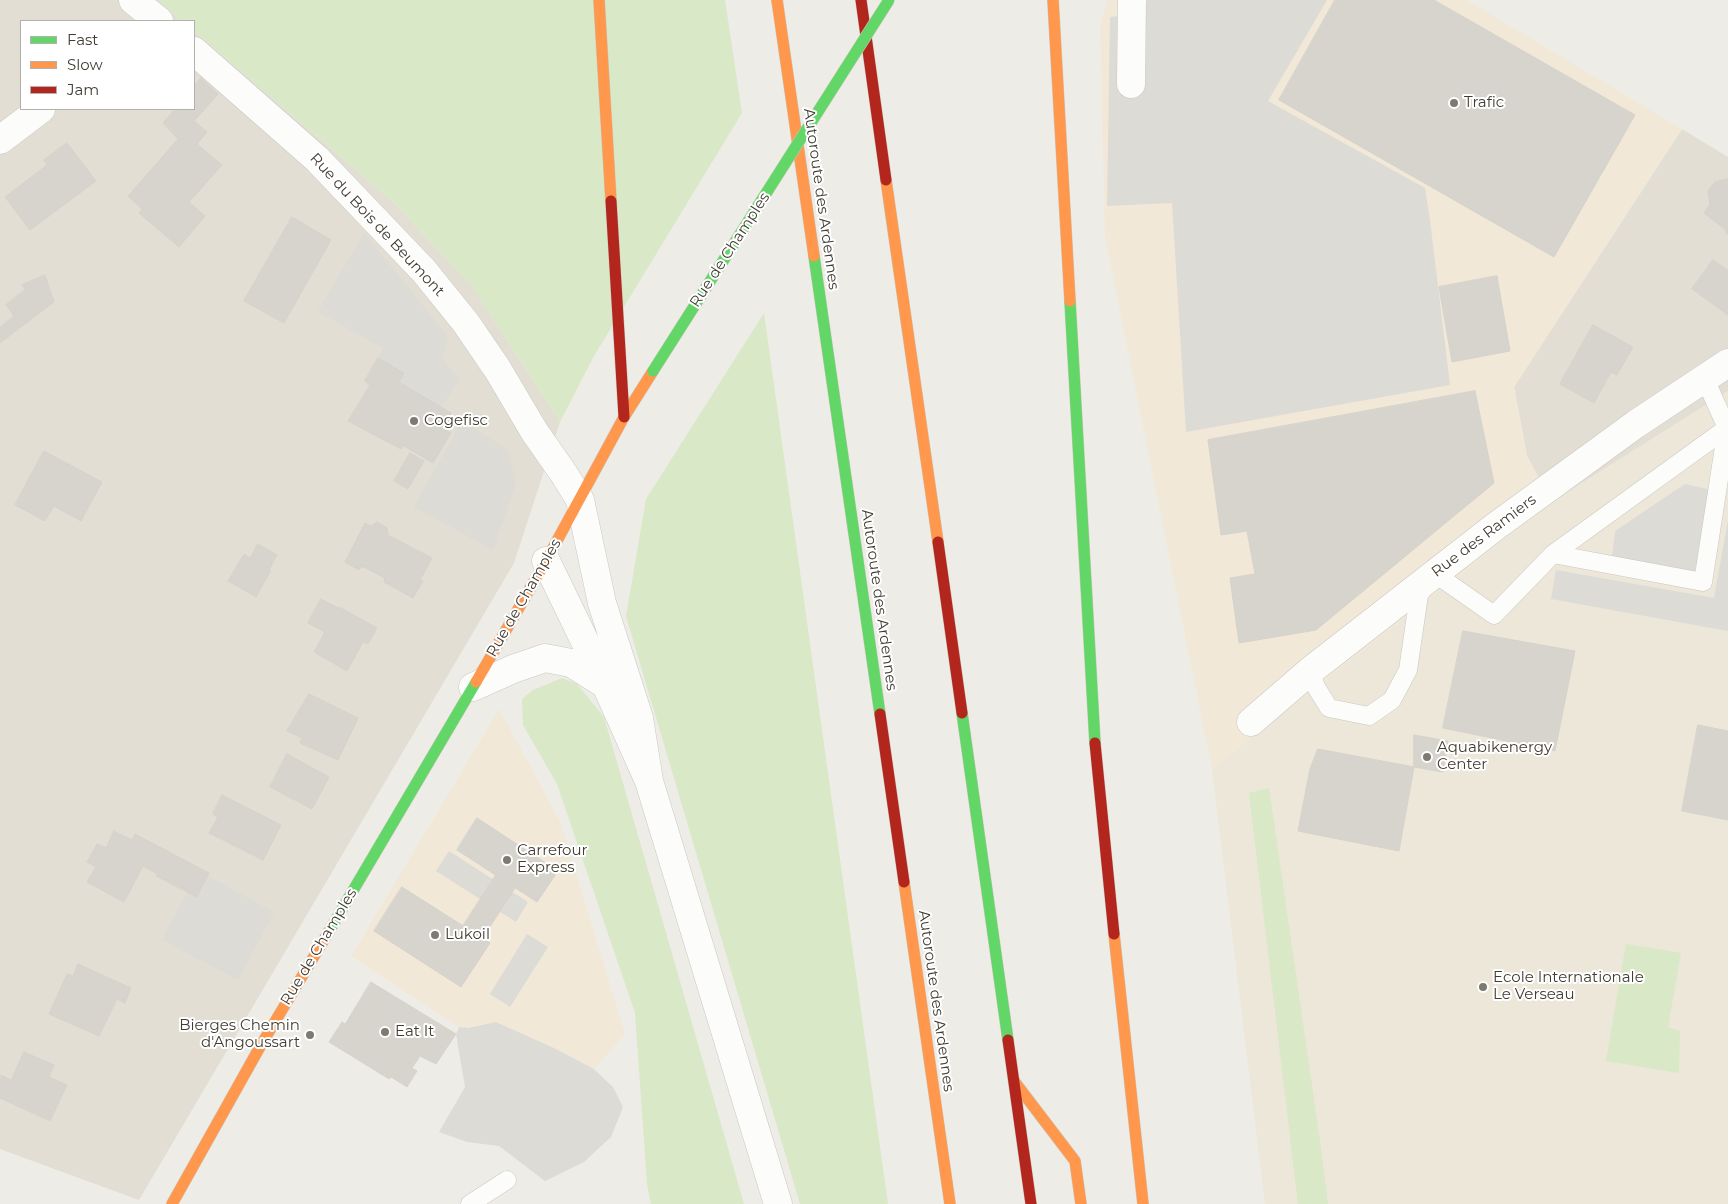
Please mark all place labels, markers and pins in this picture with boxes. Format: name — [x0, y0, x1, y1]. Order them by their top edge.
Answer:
place label: Trafic — [1464, 94, 1504, 112]
marker: Trafic — [1448, 97, 1460, 109]
place label: Cogefisc — [424, 412, 488, 430]
marker: Cogefisc — [408, 415, 420, 427]
place label: Aquabikenergy Center — [1437, 739, 1552, 774]
marker: Aquabikenergy Center — [1421, 751, 1433, 763]
place label: Carrefour Express — [517, 842, 588, 877]
marker: Carrefour Express — [501, 854, 513, 866]
place label: Lukoil — [445, 926, 490, 944]
marker: Lukoil — [429, 929, 441, 941]
place label: Ecole Internationale Le Verseau — [1493, 969, 1644, 1004]
marker: Ecole Internationale Le Verseau — [1477, 981, 1489, 993]
place label: Bierges Chemin d'Angoussart — [179, 1017, 300, 1052]
place label: Eat It — [395, 1023, 434, 1041]
marker: Eat It — [379, 1026, 391, 1038]
marker: Bierges Chemin d'Angoussart — [304, 1029, 316, 1041]

